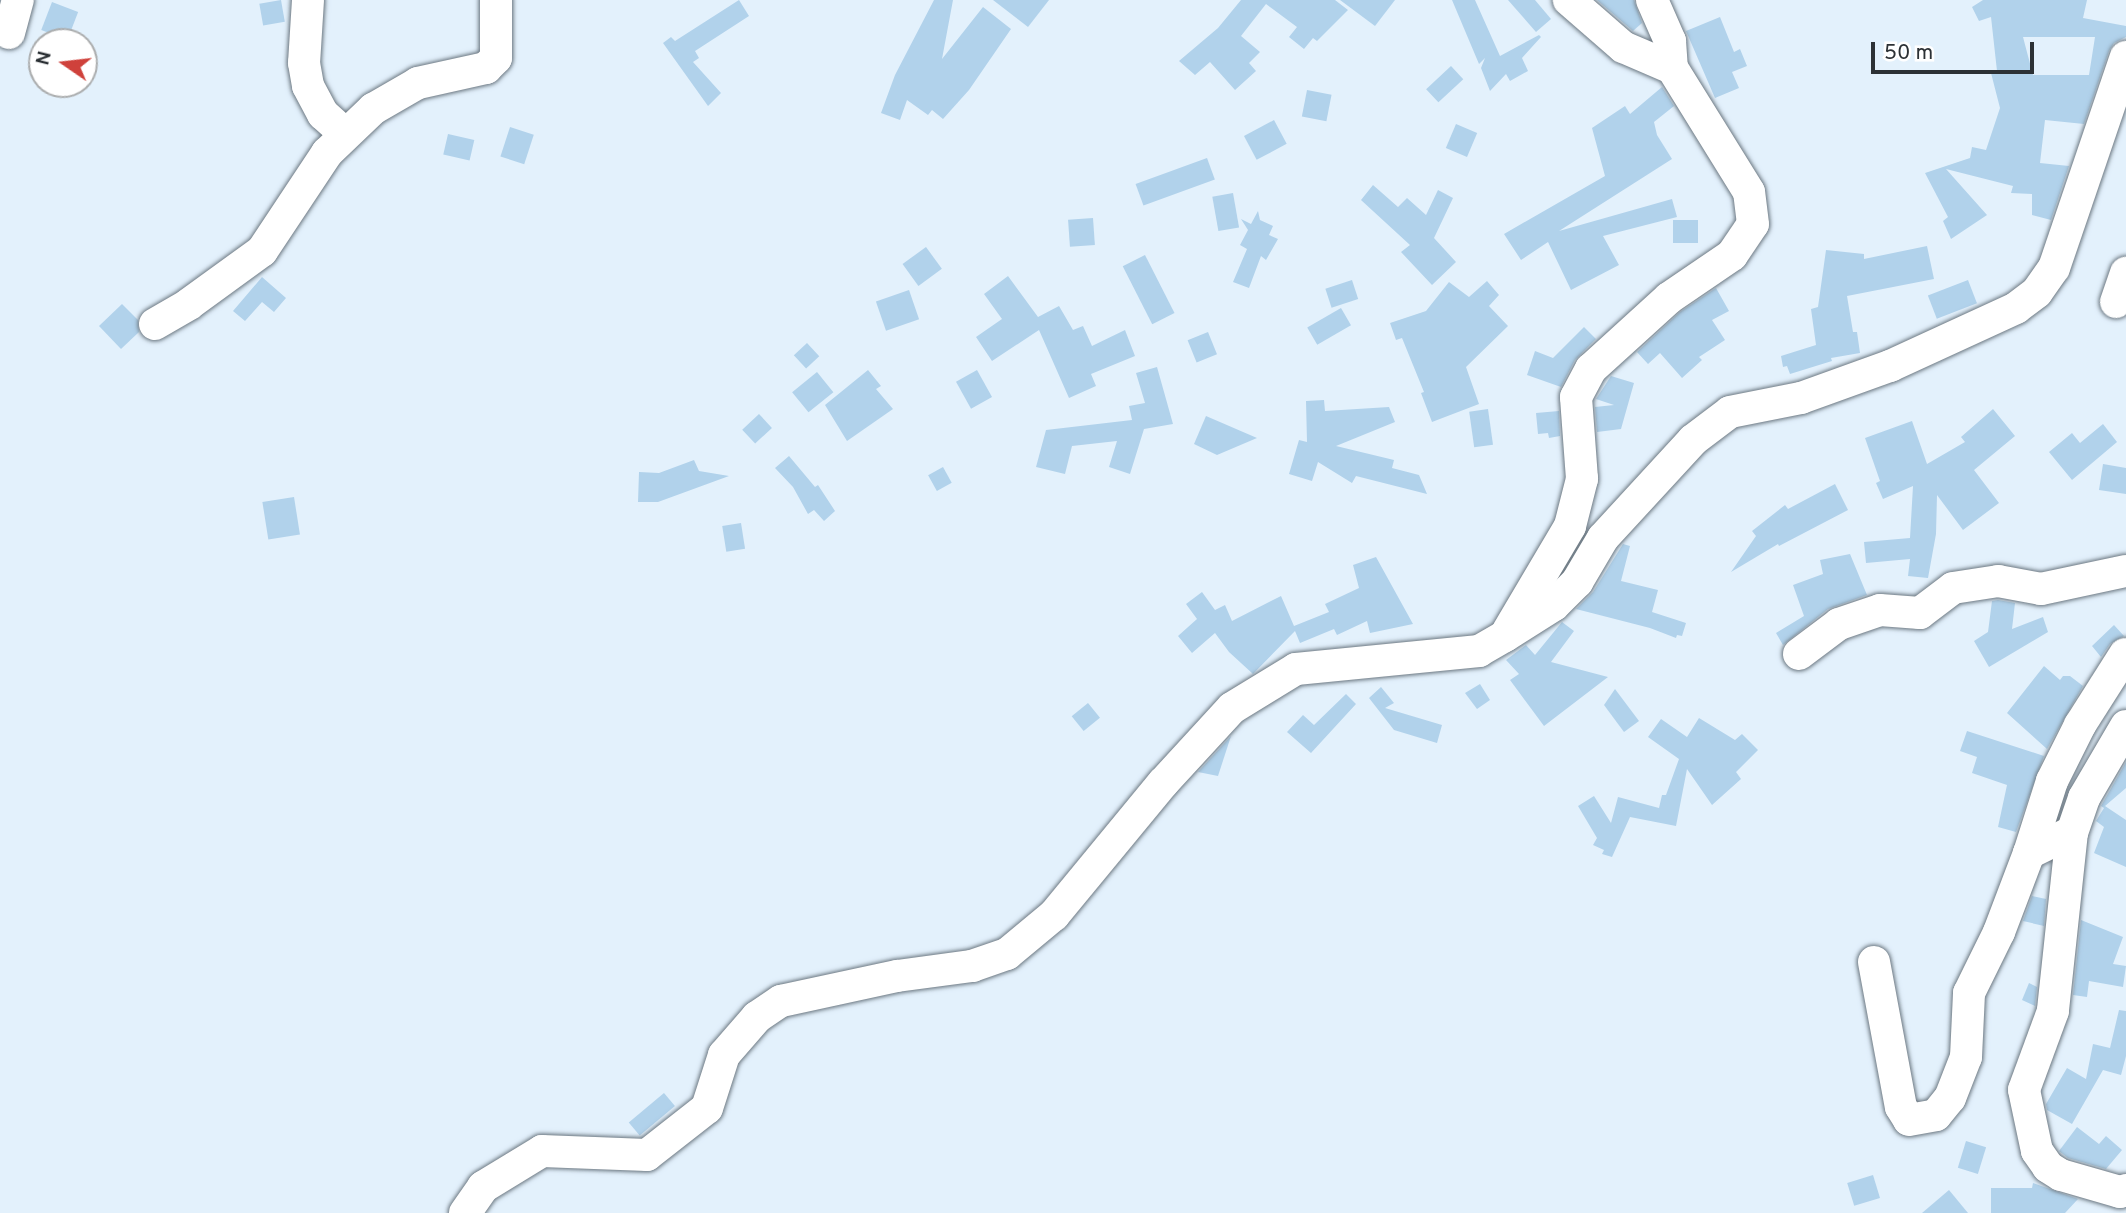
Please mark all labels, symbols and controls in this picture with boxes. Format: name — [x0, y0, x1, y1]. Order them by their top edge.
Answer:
north arrow — [28, 28, 98, 98]
scale bar — [1874, 28, 2037, 72]
text: 50 m — [1884, 40, 1933, 67]
text: N — [31, 49, 58, 68]

